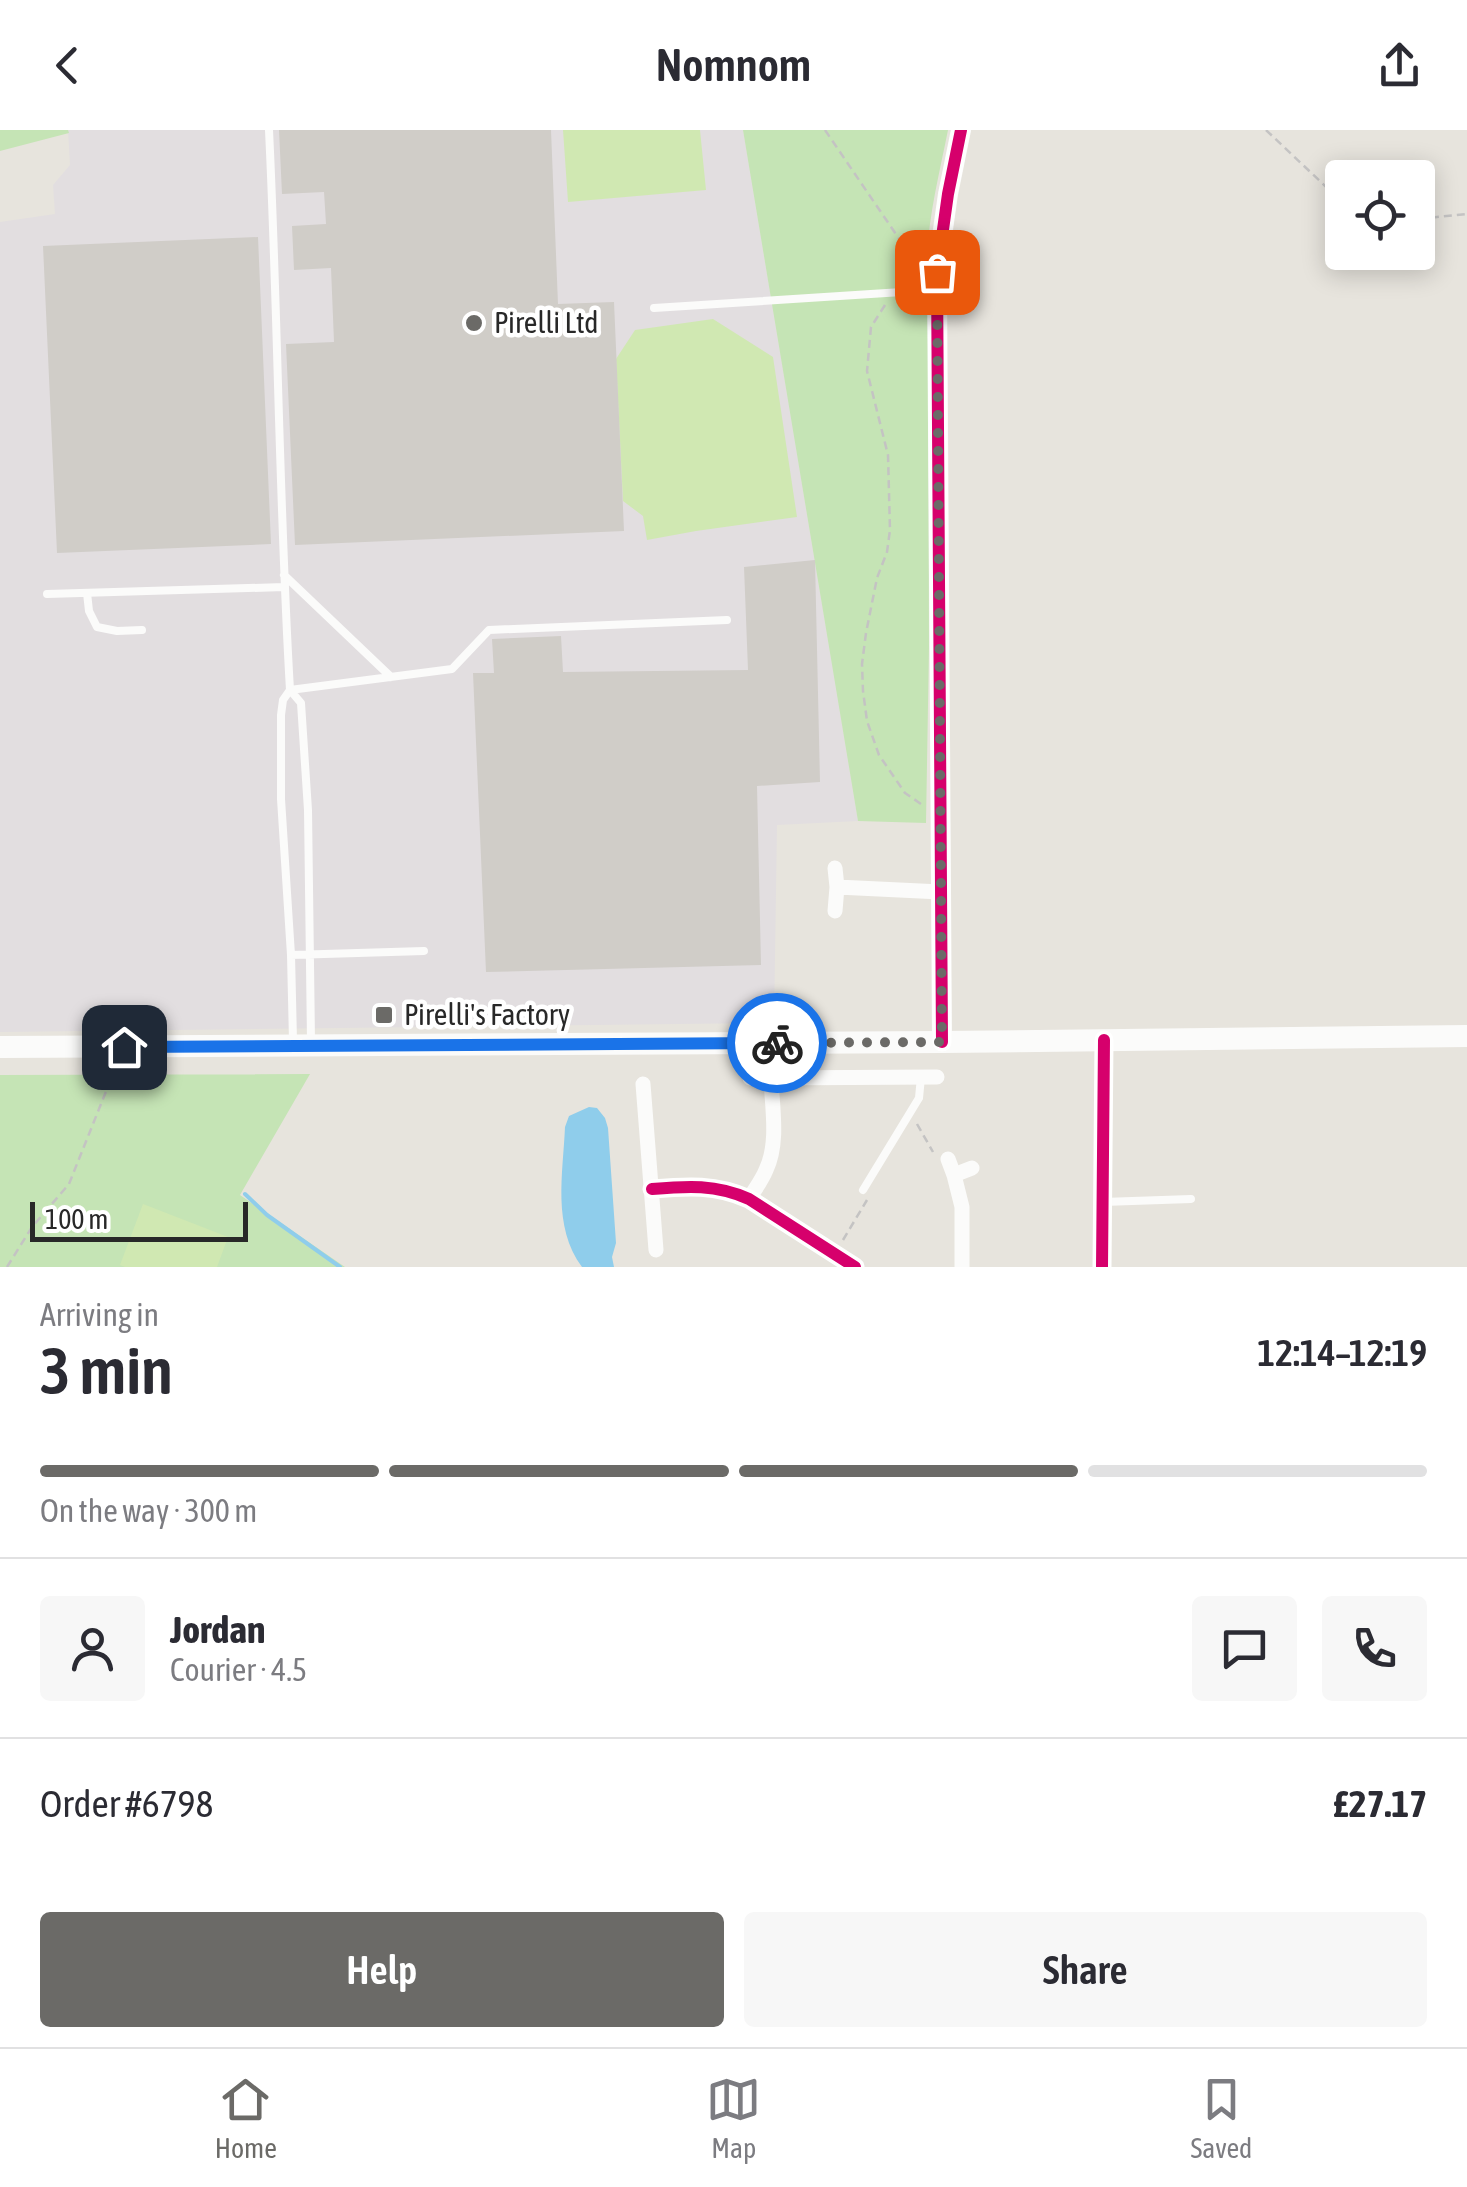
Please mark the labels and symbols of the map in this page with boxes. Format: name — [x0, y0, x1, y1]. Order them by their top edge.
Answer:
pin — [895, 230, 980, 315]
place label: Pirelli Ltd — [494, 305, 599, 339]
marker: Pirelli Ltd — [463, 312, 485, 334]
courier — [727, 993, 827, 1093]
place label: Pirelli's Factory — [404, 997, 570, 1031]
marker: Pirelli's Factory — [373, 1004, 395, 1026]
pin — [82, 1005, 167, 1090]
scale bar — [30, 1197, 248, 1242]

